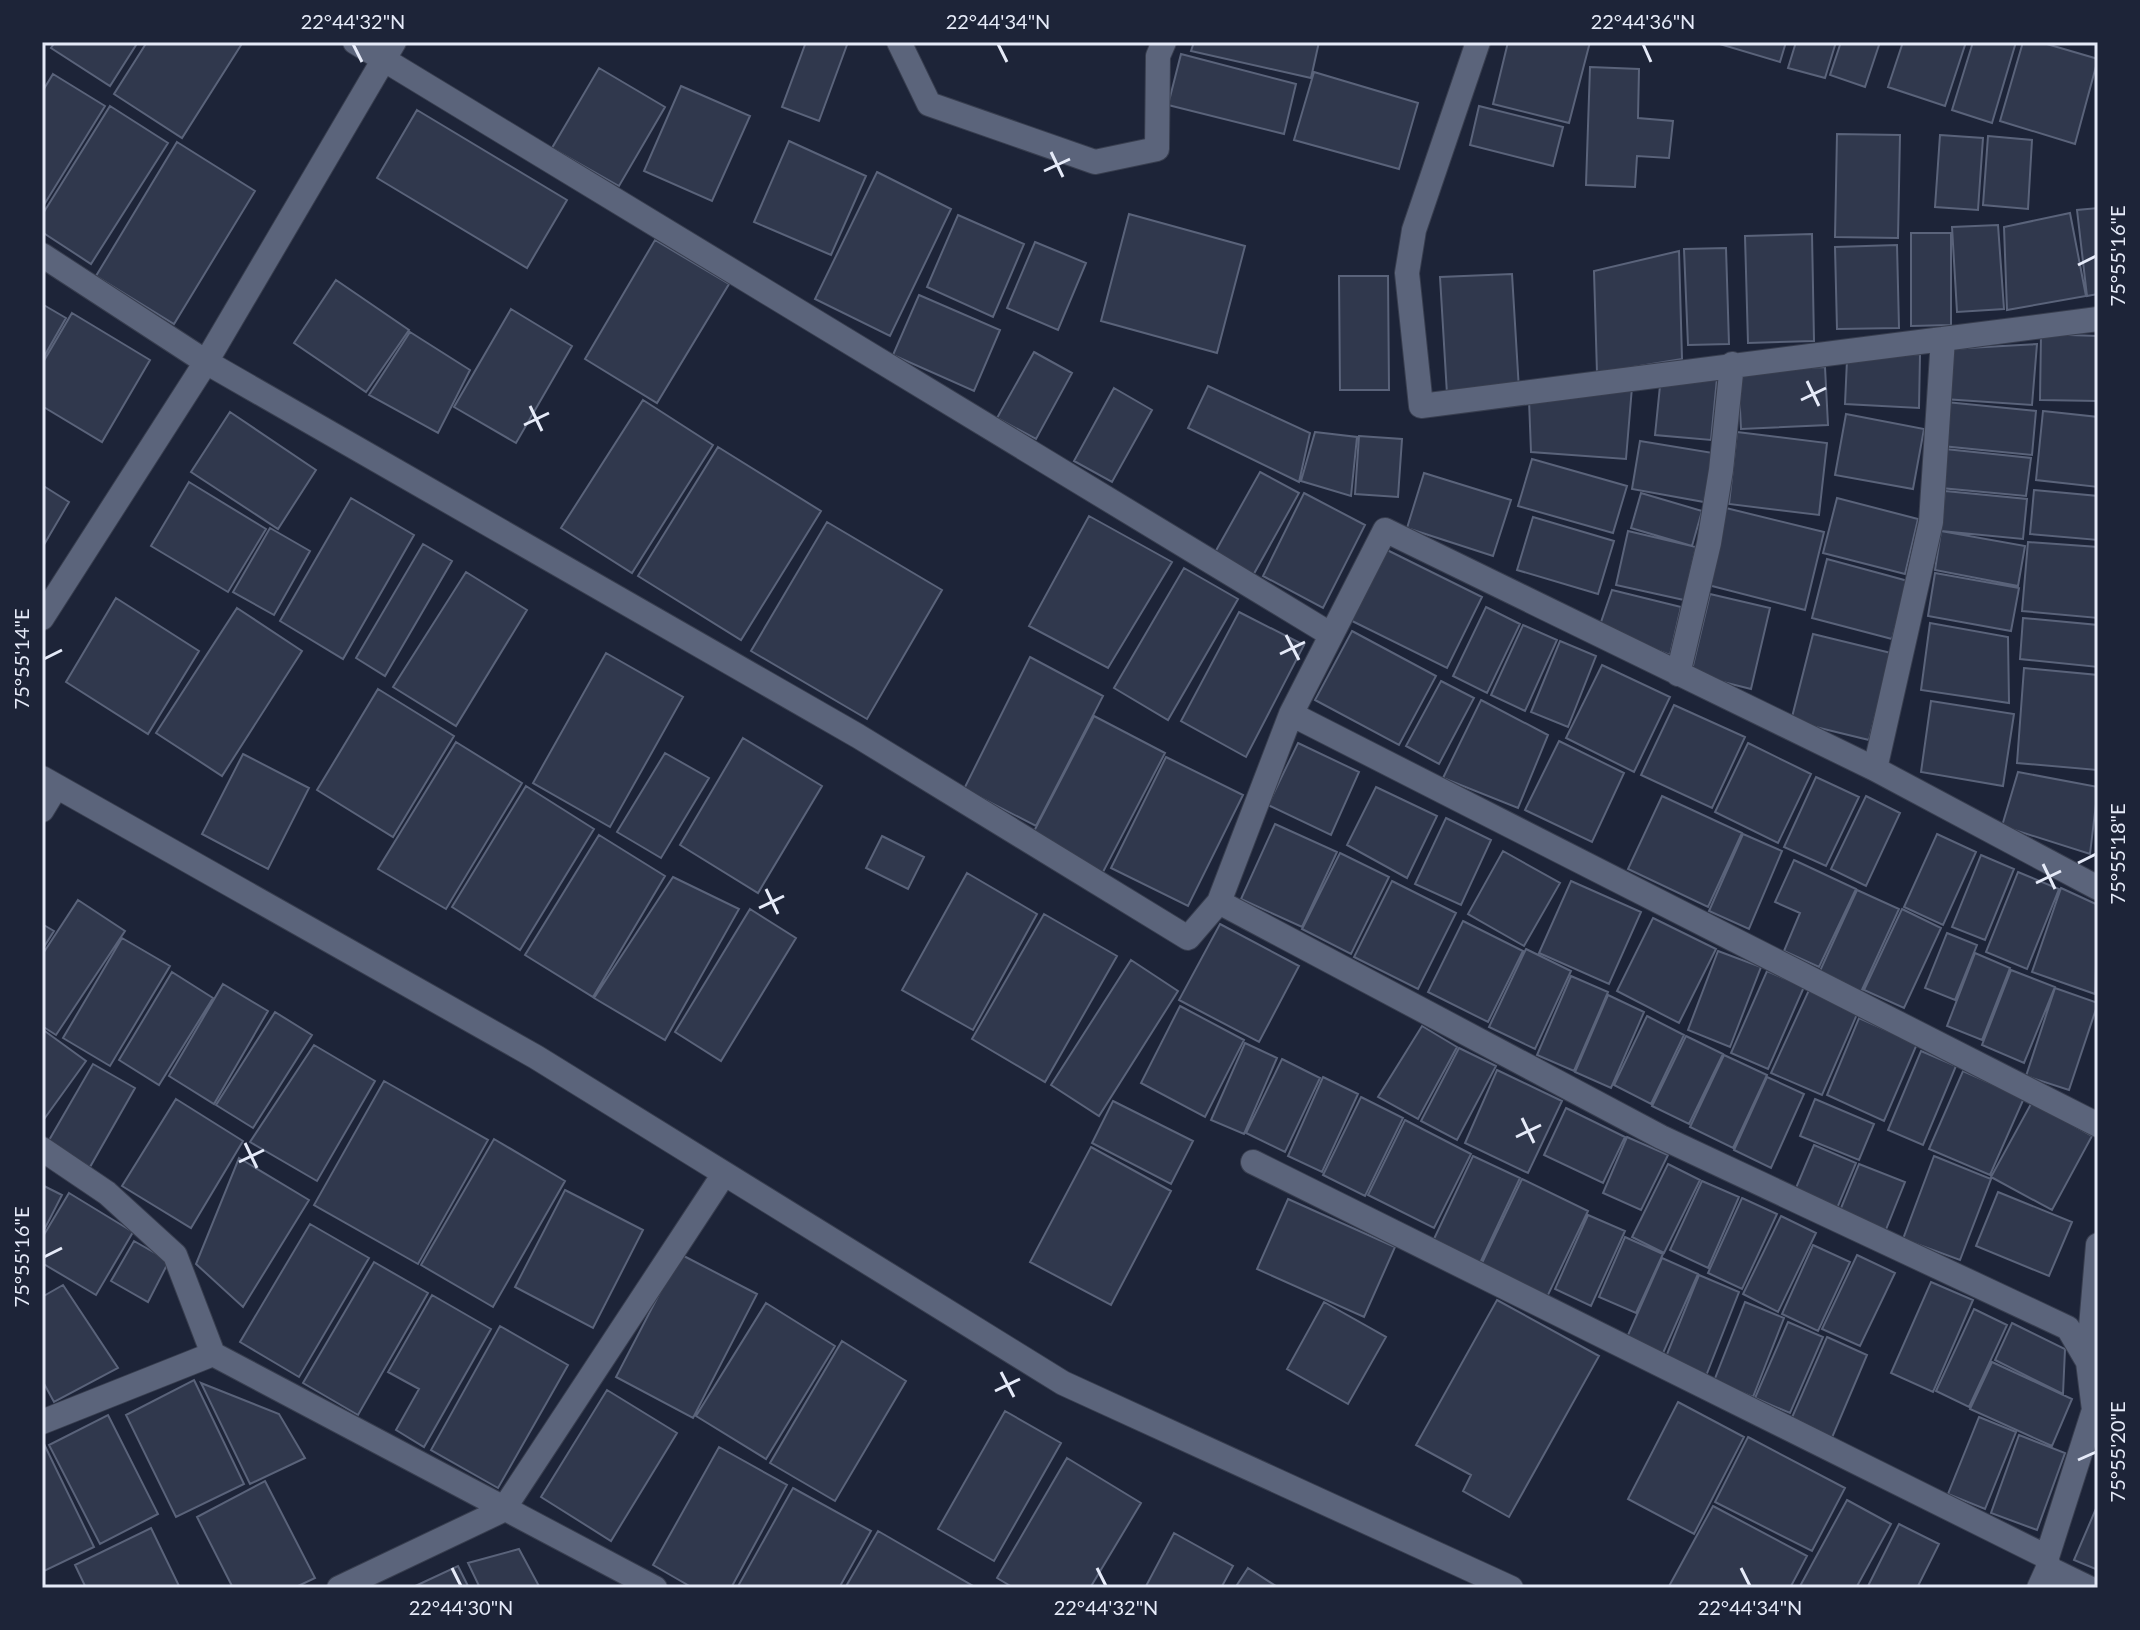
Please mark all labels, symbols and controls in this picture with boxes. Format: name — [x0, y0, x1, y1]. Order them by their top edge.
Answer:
text: 22°44'32"N — [301, 9, 405, 33]
text: 22°44'34"N — [946, 9, 1050, 33]
text: 22°44'36"N — [1591, 9, 1695, 33]
text: 75°55'16"E — [2105, 206, 2129, 306]
text: 75°55'14"E — [9, 609, 33, 709]
text: 75°55'18"E — [2105, 804, 2129, 904]
text: 75°55'16"E — [9, 1207, 33, 1307]
text: 75°55'20"E — [2105, 1402, 2129, 1502]
text: 22°44'30"N — [409, 1595, 513, 1619]
text: 22°44'32"N — [1054, 1595, 1158, 1619]
text: 22°44'34"N — [1698, 1595, 1802, 1619]

